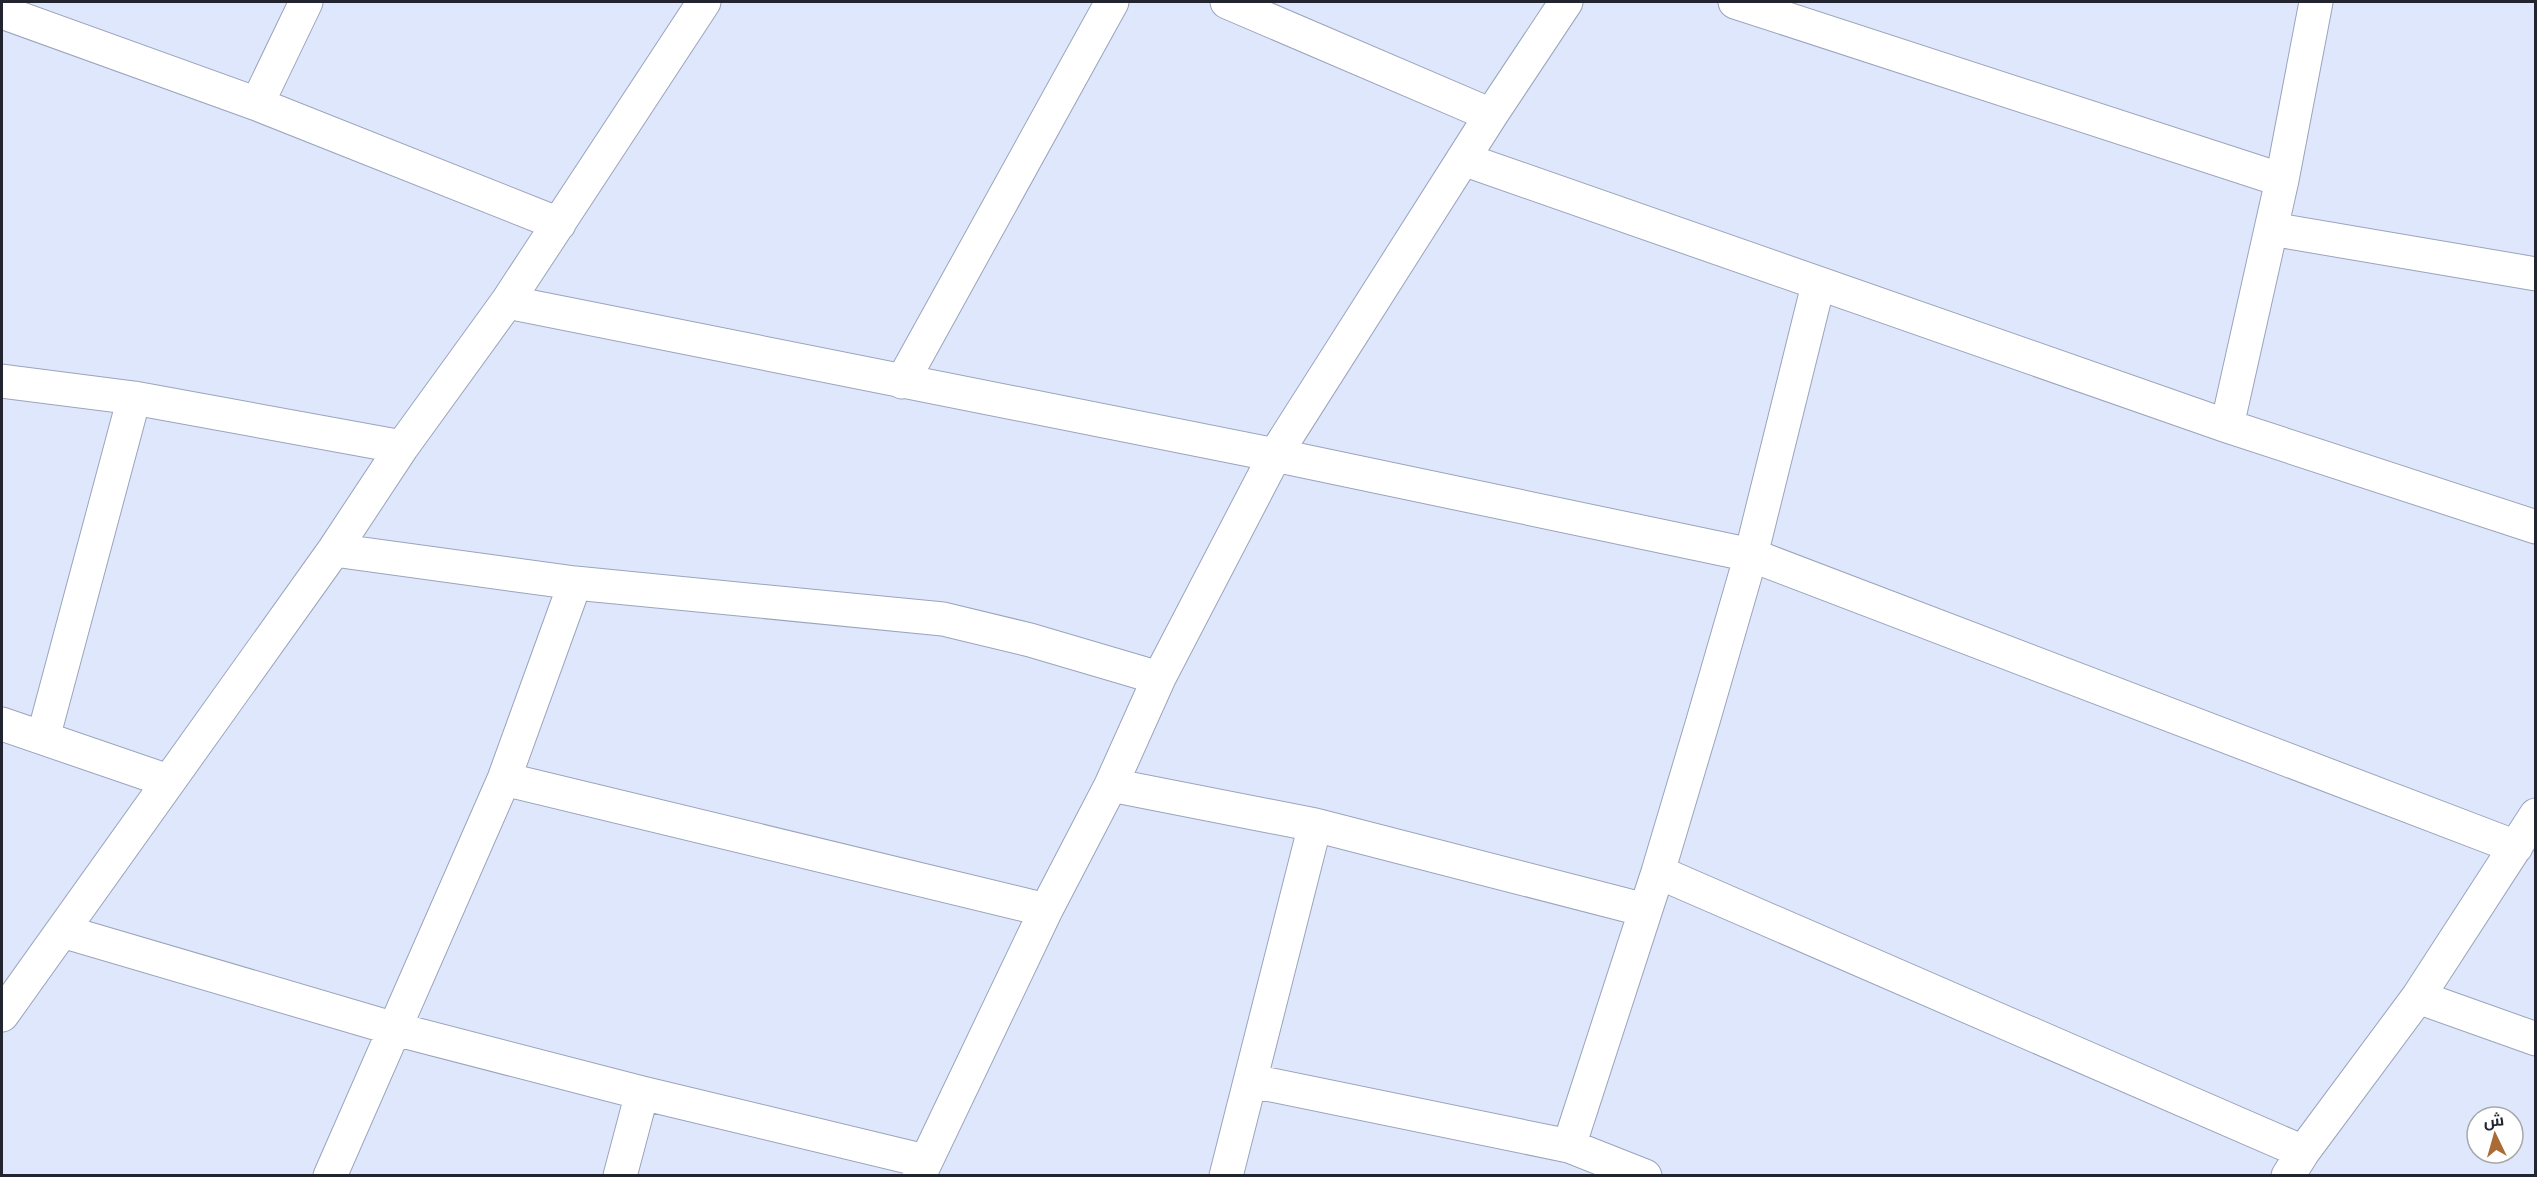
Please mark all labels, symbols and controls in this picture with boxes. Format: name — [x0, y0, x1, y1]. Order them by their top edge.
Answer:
north arrow — [2465, 1105, 2525, 1165]
text: ش — [2483, 1108, 2505, 1132]

